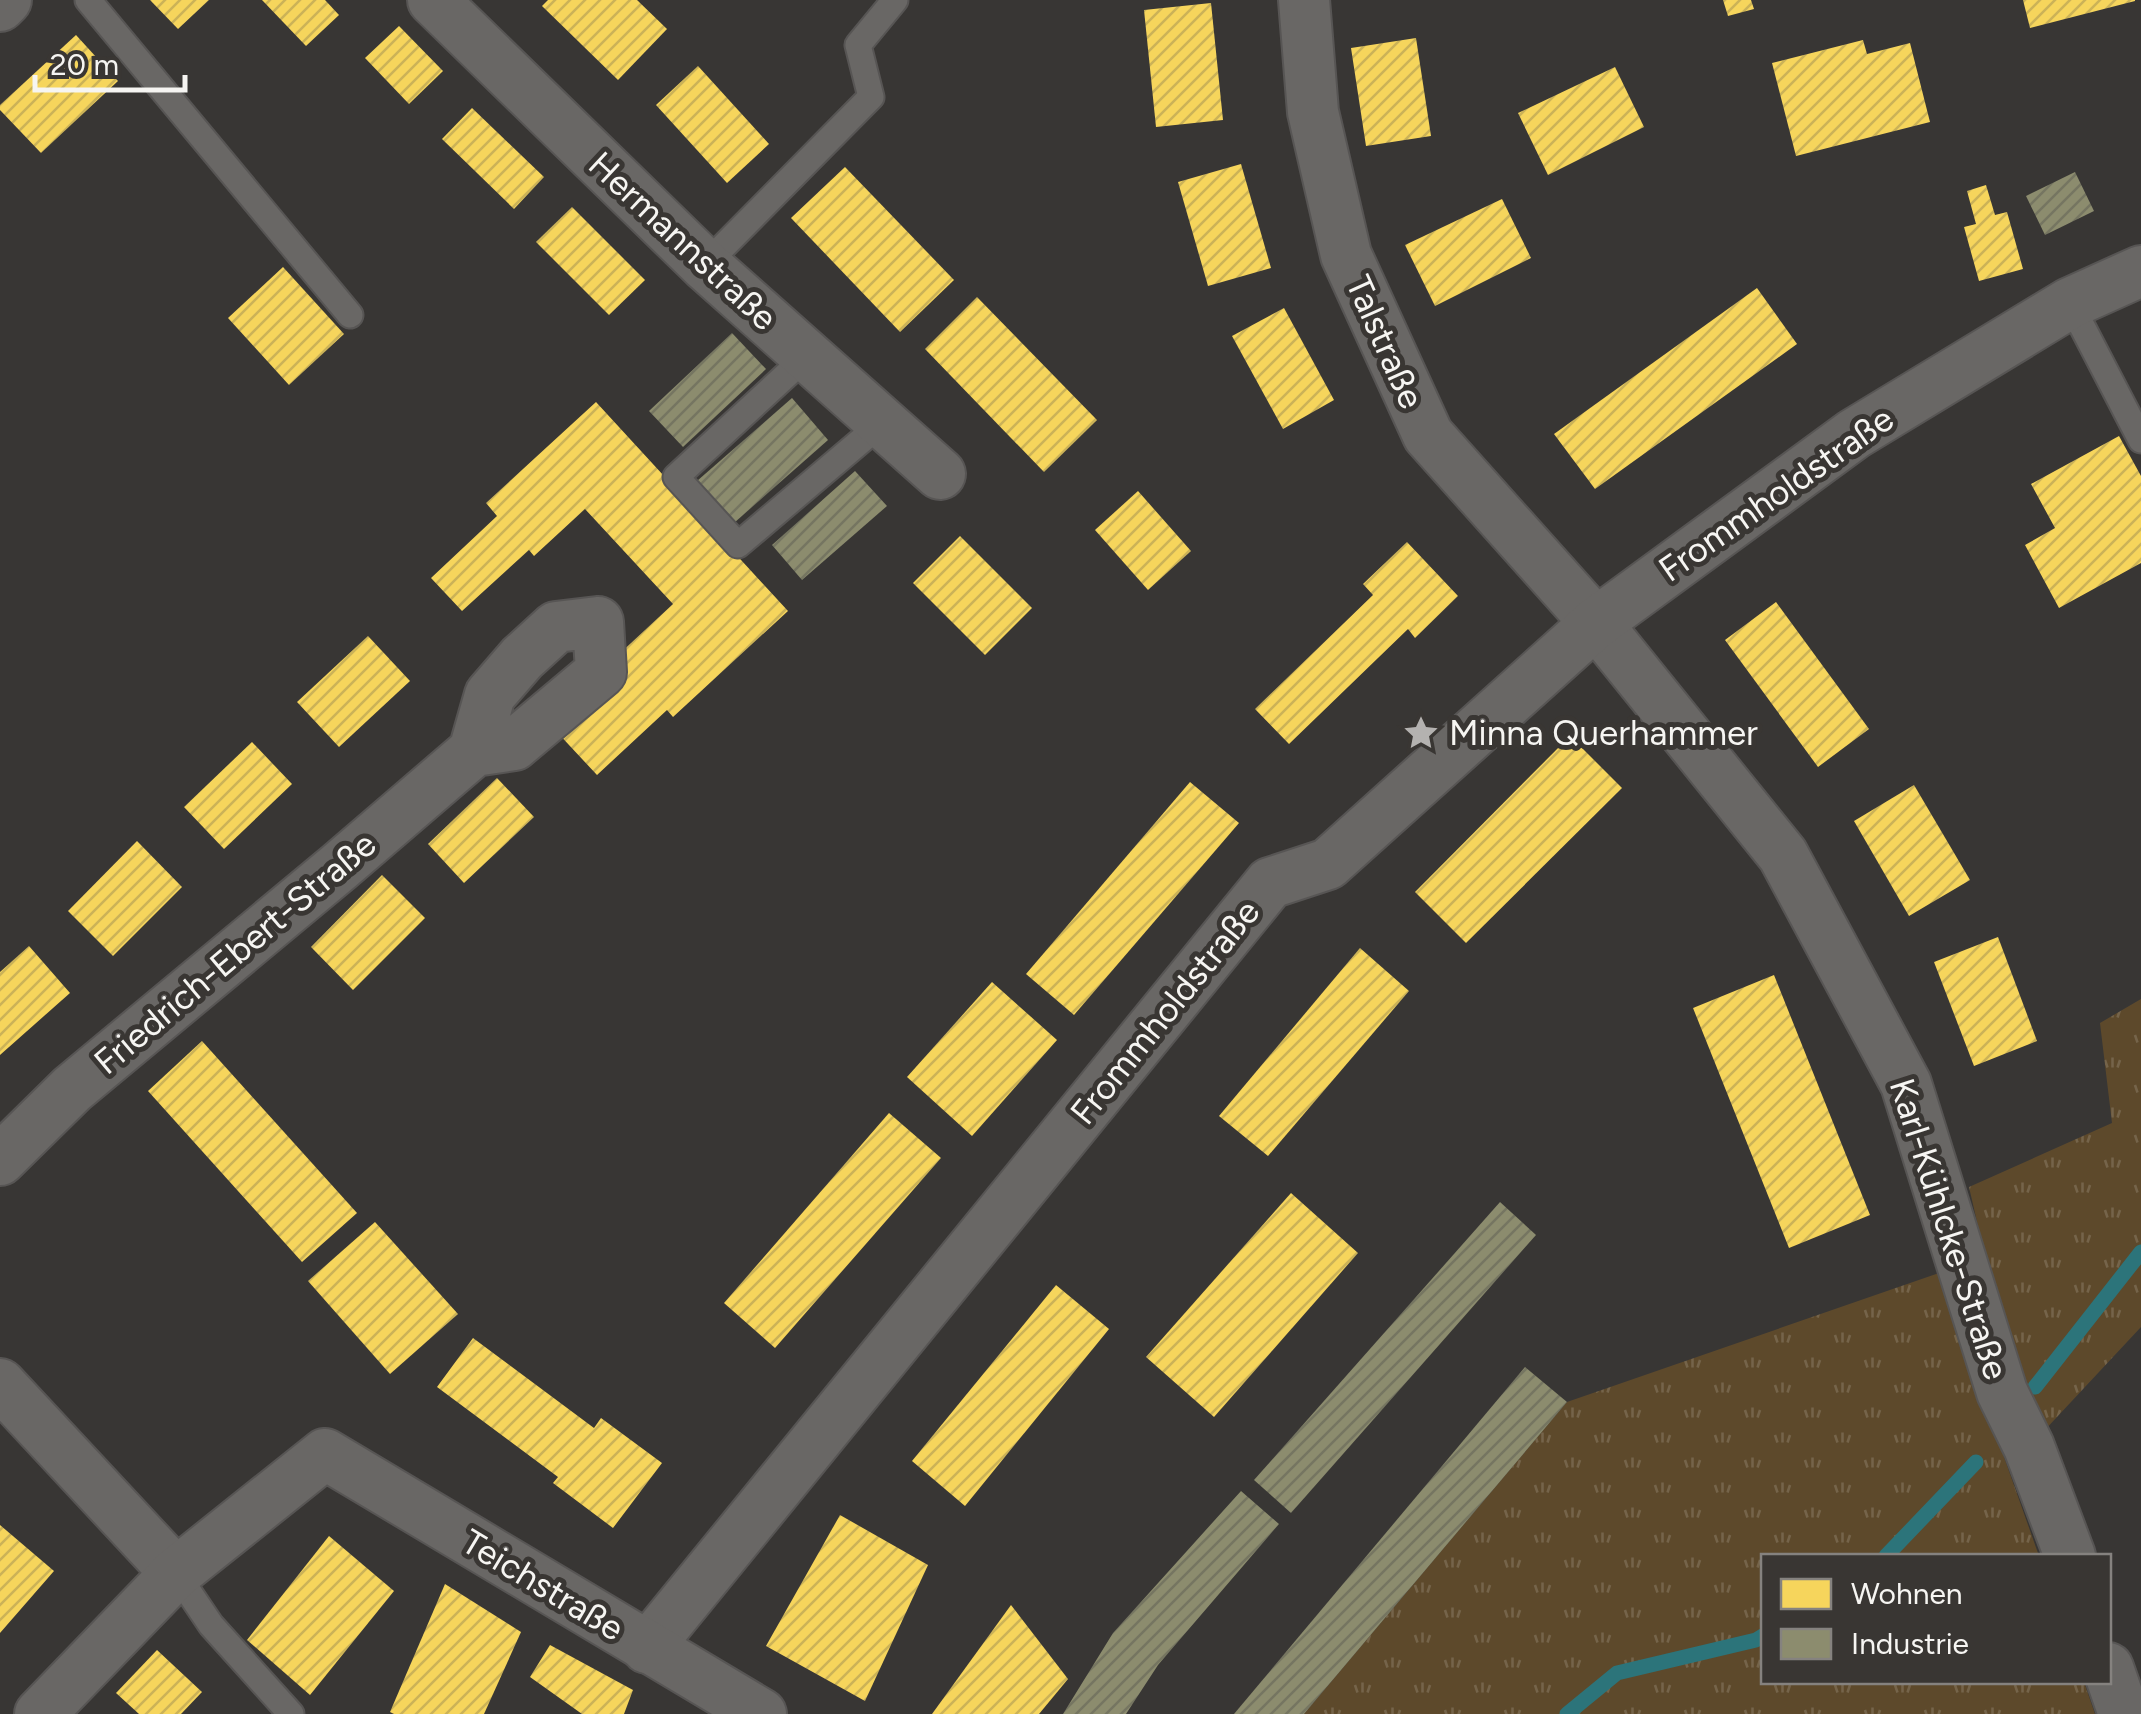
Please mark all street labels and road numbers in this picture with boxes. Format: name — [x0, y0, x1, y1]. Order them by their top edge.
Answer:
street label: Hermannstraße — [580, 143, 786, 339]
street label: Talstraße — [1337, 269, 1433, 415]
street label: Frommholdstraße — [1651, 398, 1901, 590]
street label: Friedrich-Ebert-Straße — [86, 823, 384, 1083]
street label: Frommholdstraße — [1062, 891, 1268, 1133]
street label: Karl-Kühlcke-Straße — [1881, 1073, 2017, 1385]
street label: Teichstraße — [455, 1520, 631, 1650]

